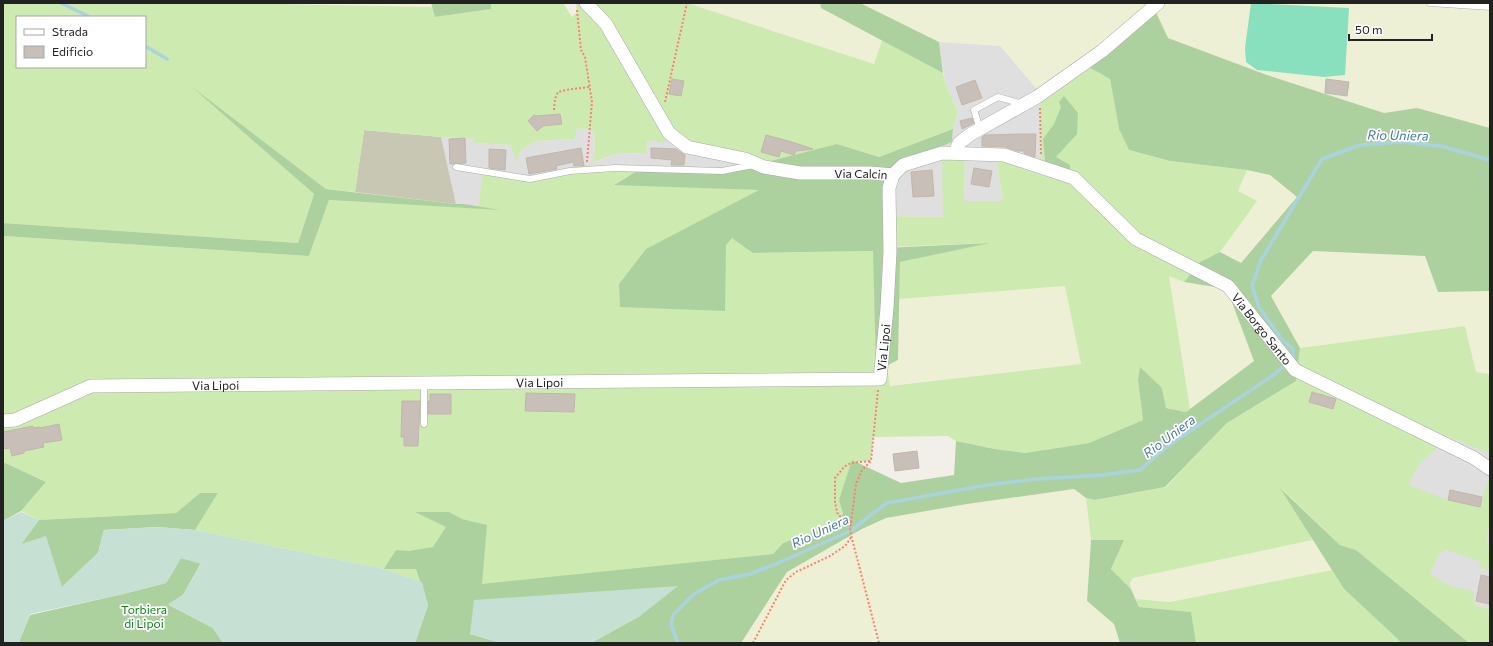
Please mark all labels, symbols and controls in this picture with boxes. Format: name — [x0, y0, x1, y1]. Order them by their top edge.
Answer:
legend — [16, 16, 146, 68]
scale bar — [1349, 16, 1432, 42]
text: 50 m — [1355, 22, 1383, 36]
text: Strada — [52, 24, 88, 38]
text: Edificio — [52, 44, 93, 58]
water label: Rio Uniera — [1367, 126, 1429, 144]
street label: Via Calcin — [834, 166, 888, 181]
street label: Via Borgo Santo — [1229, 290, 1295, 367]
street label: Via Lipoi — [874, 323, 892, 372]
street label: Via Lipoi — [516, 375, 563, 389]
street label: Via Lipoi — [192, 378, 239, 392]
water label: Rio Uniera — [1140, 411, 1198, 461]
water label: Rio Uniera — [789, 511, 851, 551]
park label: Torbiera di Lipoi — [121, 602, 167, 630]

